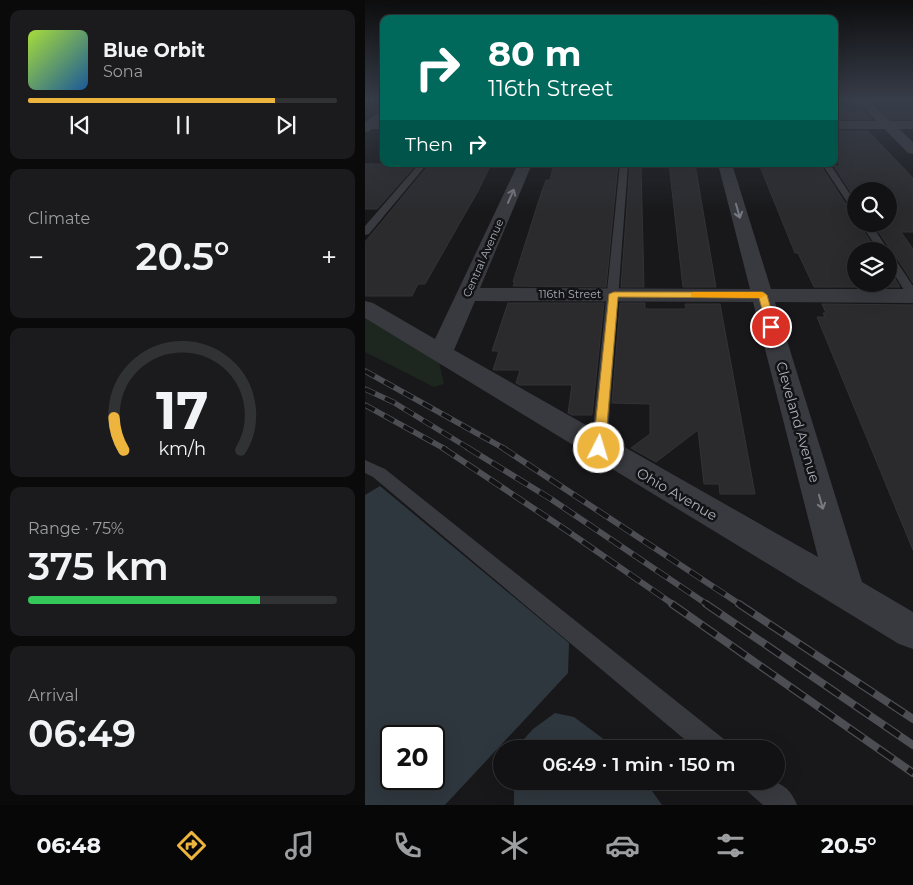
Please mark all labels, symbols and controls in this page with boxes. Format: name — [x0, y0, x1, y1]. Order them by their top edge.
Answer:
text: 80 m — [488, 32, 582, 75]
icon: right — [405, 35, 470, 100]
text: Blue Orbit — [103, 39, 205, 62]
text: Sona — [103, 62, 143, 81]
text: 116th Street — [488, 75, 613, 102]
icon: previous — [66, 111, 94, 139]
icon: pause — [169, 111, 197, 139]
icon: next — [272, 111, 300, 139]
icon: right — [463, 130, 491, 158]
text: Then — [405, 133, 453, 156]
map controls — [847, 182, 897, 292]
button: search — [847, 182, 897, 232]
one-way arrow — [506, 189, 516, 204]
one-way arrow — [734, 202, 744, 218]
text: Climate — [28, 209, 90, 228]
street label: Central Avenue — [460, 217, 507, 299]
text: 20.5° — [135, 233, 230, 280]
text: − — [28, 240, 44, 274]
text: + — [321, 240, 337, 274]
button: layers — [847, 242, 897, 292]
street label: 116th Street — [539, 287, 602, 301]
pin — [750, 306, 792, 348]
icon: arrive — [757, 313, 785, 341]
street label: Cleveland Avenue — [772, 359, 824, 485]
text: 17 — [156, 379, 209, 442]
position arrow — [572, 421, 624, 473]
text: km/h — [159, 438, 206, 459]
street label: Ohio Avenue — [633, 464, 721, 524]
one-way arrow — [816, 493, 826, 509]
text: Range · 75% — [28, 519, 124, 538]
text: 375 km — [28, 543, 169, 590]
text: Arrival — [28, 686, 78, 705]
text: 06:49 — [28, 710, 136, 757]
speed limit sign: 20 — [380, 725, 445, 790]
text: 06:49 · 1 min · 150 m — [542, 753, 736, 776]
icon: directions — [174, 828, 209, 863]
icon: music — [282, 828, 317, 863]
icon: phone — [390, 828, 425, 863]
icon: climate — [497, 828, 532, 863]
icon: car — [605, 828, 640, 863]
icon: filters — [713, 828, 748, 863]
text: 06:48 — [36, 832, 101, 859]
text: 20.5° — [821, 832, 877, 859]

